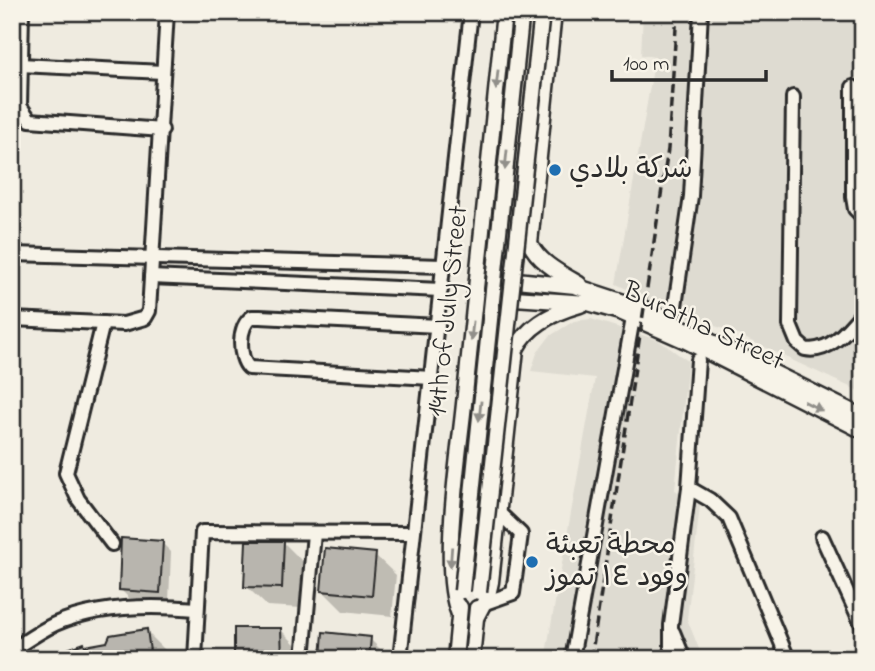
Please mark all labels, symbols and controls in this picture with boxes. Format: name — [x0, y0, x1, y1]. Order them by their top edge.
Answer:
scale bar — [612, 38, 766, 82]
text: 100 m — [623, 50, 669, 80]
one-way arrow — [492, 69, 503, 91]
one-way arrow — [501, 149, 512, 171]
place label: شركة بلادي — [569, 150, 693, 191]
marker: شركة بلادي — [547, 162, 563, 178]
street label: 14th of July Street — [418, 203, 480, 419]
street label: Buratha Street — [615, 271, 790, 382]
one-way arrow — [466, 320, 477, 342]
one-way arrow — [475, 400, 486, 422]
one-way arrow — [803, 400, 823, 411]
place label: محطة تعبئة وقود ١٤ تموز — [544, 526, 688, 599]
one-way arrow — [445, 547, 456, 569]
marker: محطة تعبئة وقود ١٤ تموز — [524, 554, 540, 570]

